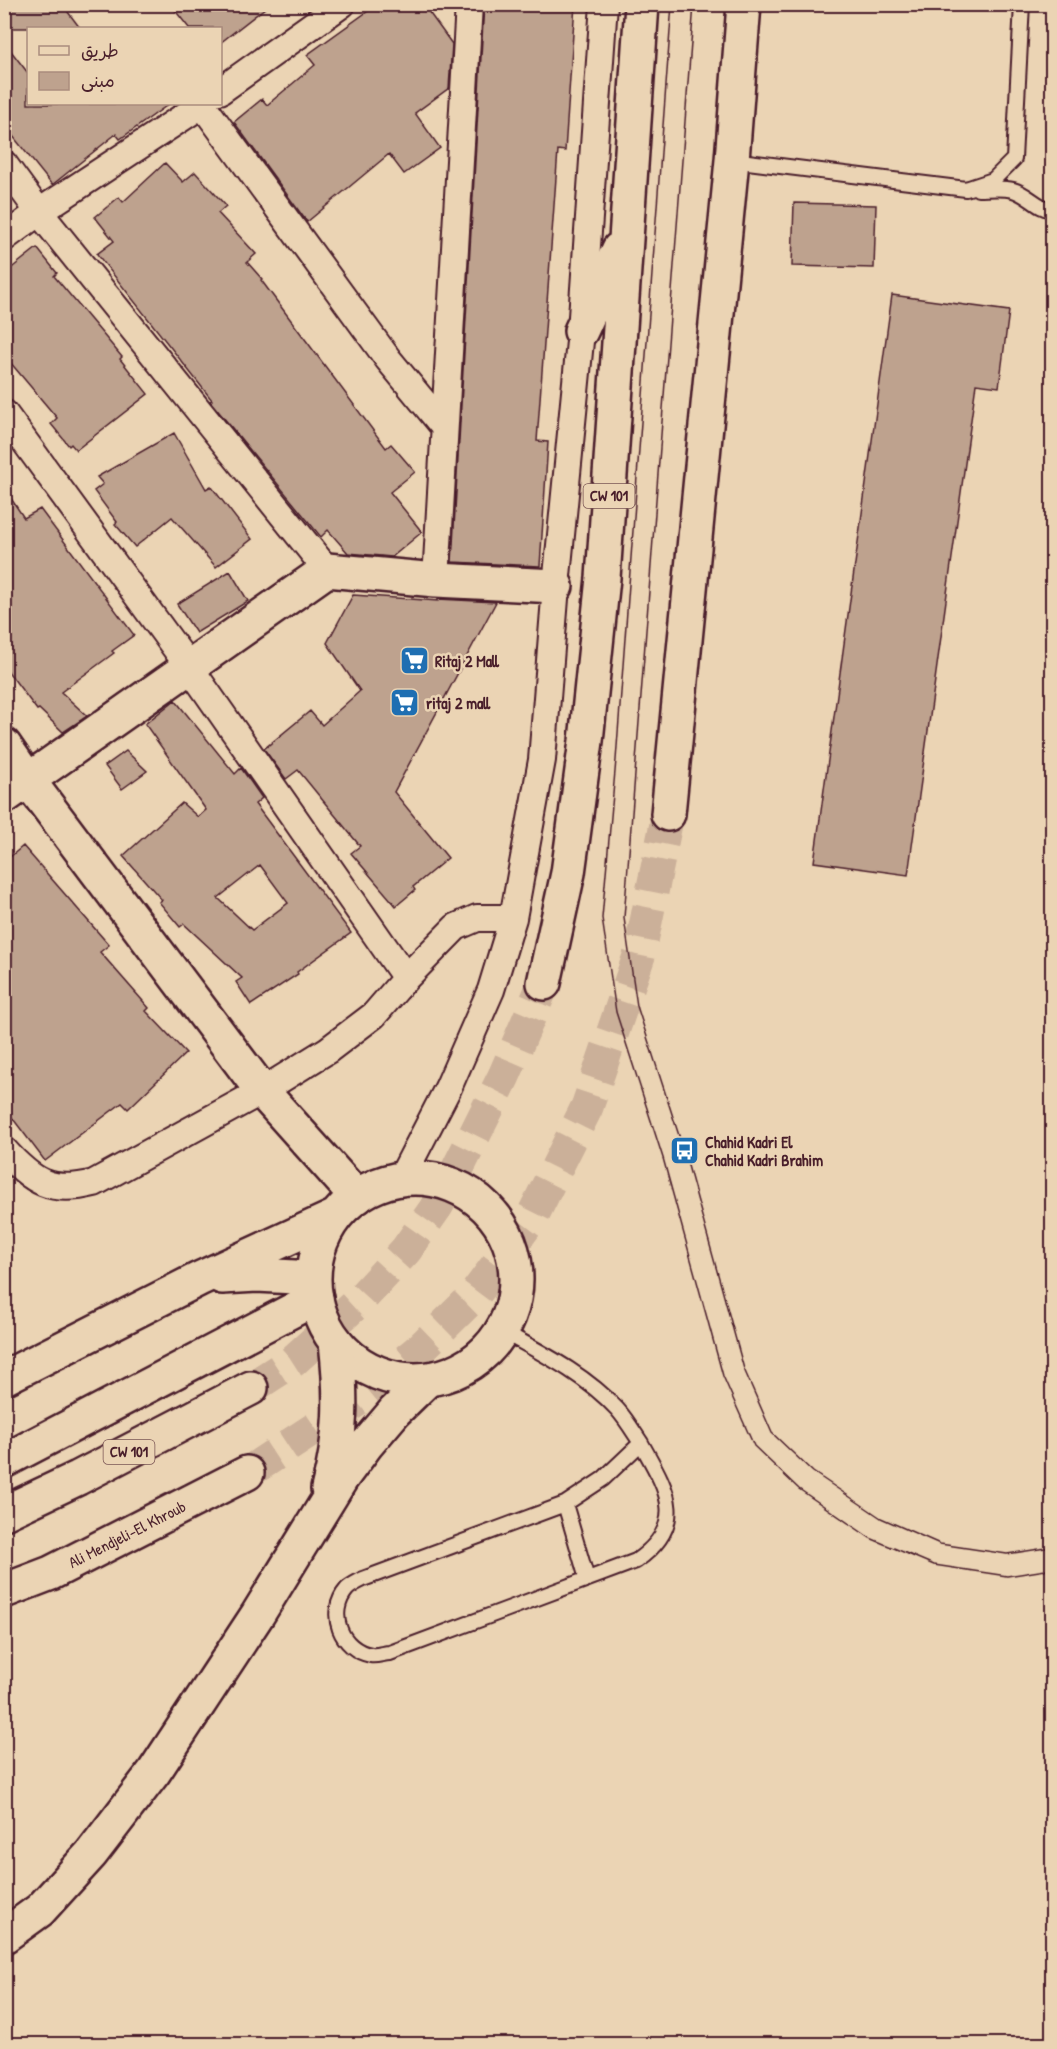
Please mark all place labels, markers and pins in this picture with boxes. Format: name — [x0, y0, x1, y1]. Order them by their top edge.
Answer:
supermarket icon: Ritaj 2 Mall — [398, 645, 430, 677]
place label: Ritaj 2 Mall — [435, 650, 500, 672]
supermarket icon: ritaj 2 mall — [389, 687, 421, 719]
place label: ritaj 2 mall — [426, 692, 491, 714]
place label: Chahid Kadri El Chahid Kadri Brahim — [705, 1131, 823, 1171]
bus stop icon: Chahid Kadri El Chahid Kadri Brahim — [668, 1135, 700, 1167]

